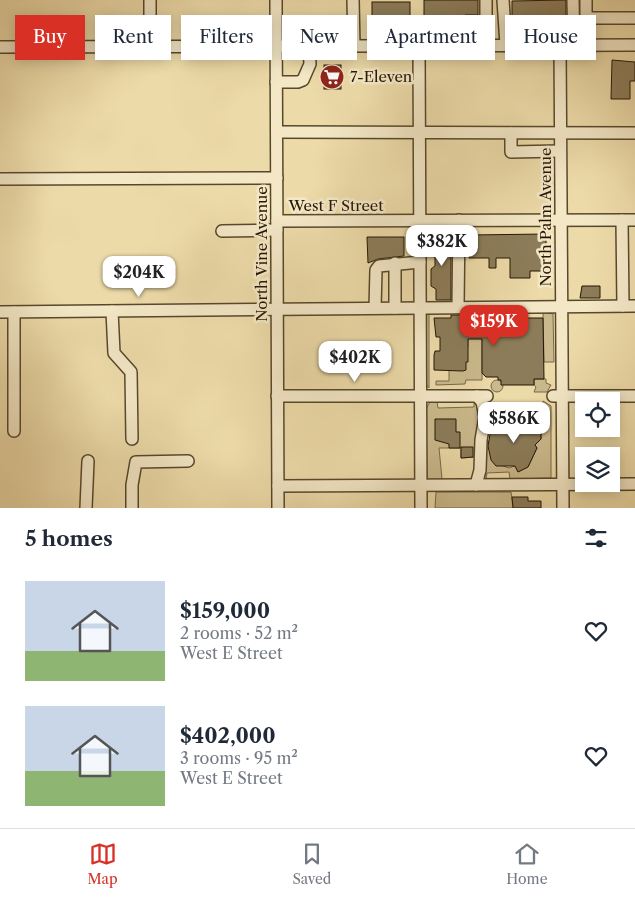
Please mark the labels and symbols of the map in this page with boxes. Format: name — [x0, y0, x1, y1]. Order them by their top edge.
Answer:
supermarket icon: 7-Eleven — [319, 64, 345, 90]
place label: 7-Eleven — [350, 67, 413, 86]
street label: North Palm Avenue — [536, 148, 555, 286]
street label: North Vine Avenue — [252, 186, 271, 322]
street label: West F Street — [287, 196, 384, 215]
pin: $382K — [407, 224, 477, 267]
pin: $204K — [104, 256, 174, 298]
pin: $159K — [459, 304, 529, 347]
pin: $402K — [320, 340, 390, 383]
pin: $586K — [479, 402, 549, 444]

